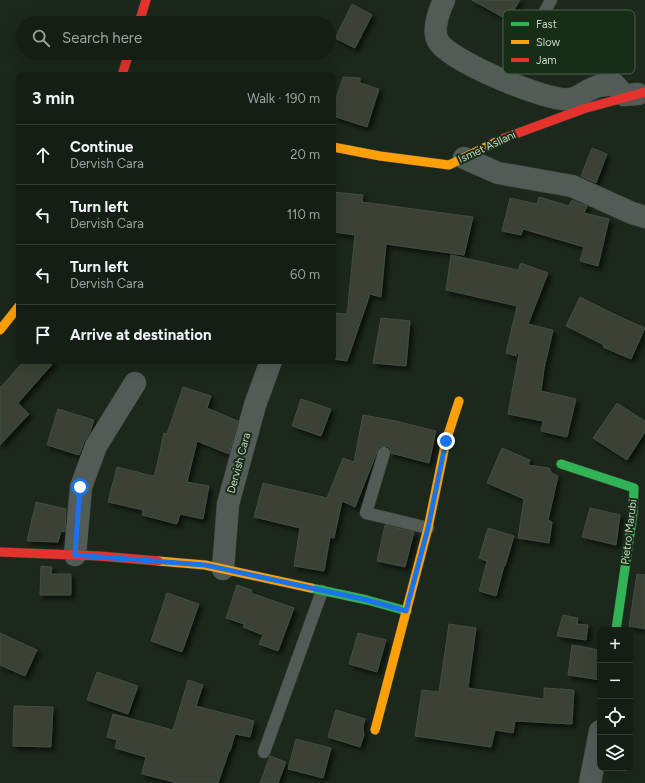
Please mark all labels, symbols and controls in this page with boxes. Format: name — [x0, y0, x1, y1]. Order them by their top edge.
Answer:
legend — [503, 10, 635, 74]
search box — [16, 16, 336, 60]
text: Fast — [536, 18, 557, 31]
icon: search — [30, 27, 52, 49]
text: Search here — [62, 29, 142, 47]
text: Slow — [536, 36, 560, 49]
text: Jam — [536, 54, 557, 67]
text: 3 min — [32, 88, 74, 108]
text: Walk · 190 m — [247, 91, 320, 106]
street label: Ismet Asllani — [456, 128, 518, 166]
text: Continue — [70, 138, 133, 156]
icon: ahead — [32, 144, 54, 166]
text: 20 m — [290, 147, 320, 162]
text: Dervish Cara — [70, 156, 144, 171]
text: Turn left — [70, 198, 128, 216]
icon: left — [32, 204, 54, 226]
text: 110 m — [287, 207, 320, 222]
text: Dervish Cara — [70, 216, 144, 231]
text: Turn left — [70, 258, 128, 276]
icon: left — [32, 264, 54, 286]
text: 60 m — [290, 267, 320, 282]
text: Dervish Cara — [70, 276, 144, 291]
icon: arrive — [32, 324, 54, 346]
text: Arrive at destination — [70, 326, 211, 344]
street label: Dervish Cara — [225, 431, 253, 495]
route end — [437, 432, 455, 450]
route start — [71, 478, 89, 496]
street label: Pietro Marubi — [619, 499, 639, 565]
map controls — [597, 627, 633, 771]
button: + — [597, 627, 633, 663]
button: − — [597, 663, 633, 699]
button: locate — [597, 699, 633, 735]
button: layers — [597, 735, 633, 771]

